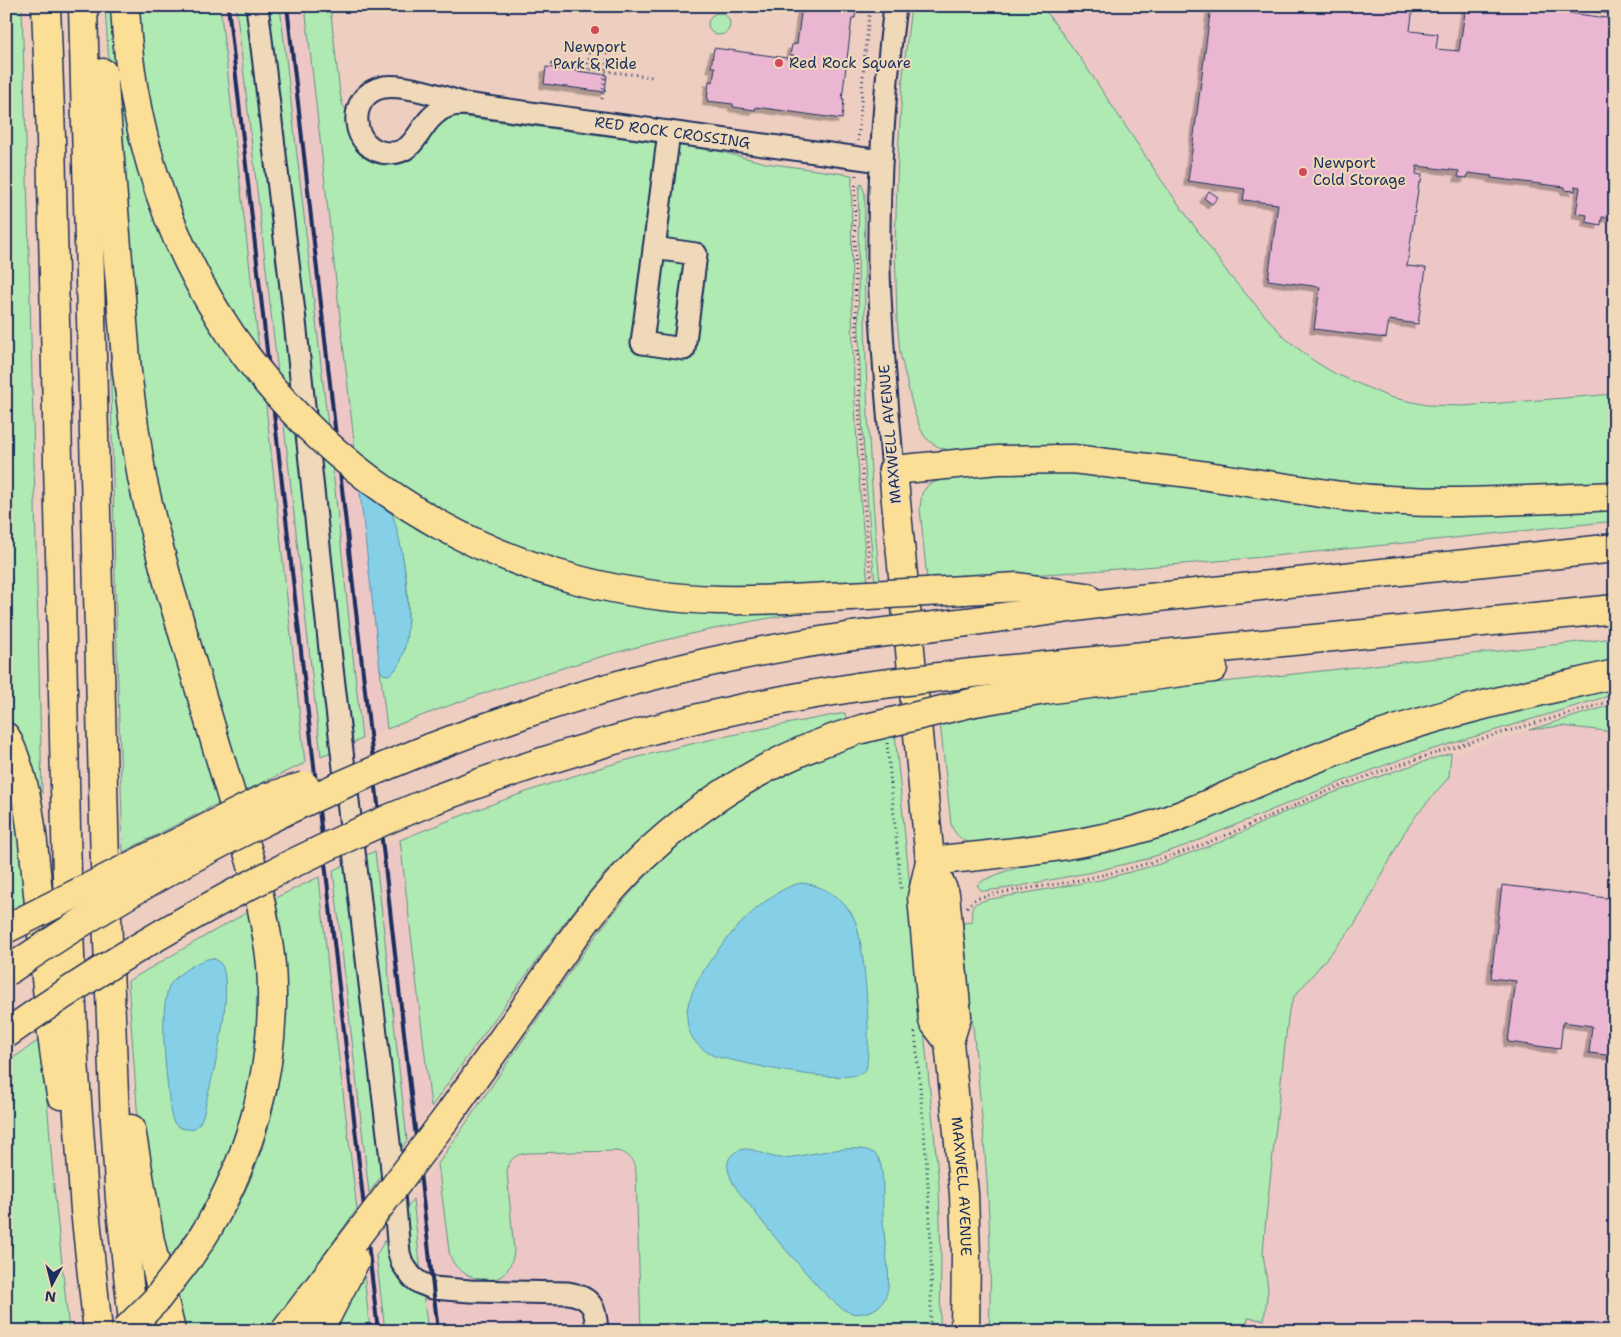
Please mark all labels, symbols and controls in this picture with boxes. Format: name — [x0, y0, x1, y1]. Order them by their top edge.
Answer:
marker: Newport Park & Ride — [589, 24, 601, 36]
place label: Newport Park & Ride — [553, 37, 637, 74]
place label: Red Rock Square — [789, 53, 911, 73]
marker: Red Rock Square — [773, 57, 785, 69]
street label: RED ROCK CROSSING — [593, 112, 752, 153]
place label: Newport Cold Storage — [1313, 153, 1406, 190]
marker: Newport Cold Storage — [1297, 166, 1309, 178]
street label: MAXWELL AVENUE — [874, 364, 906, 504]
street label: MAXWELL AVENUE — [946, 1116, 976, 1256]
north arrow — [28, 1260, 78, 1310]
text: N — [44, 1287, 57, 1307]

